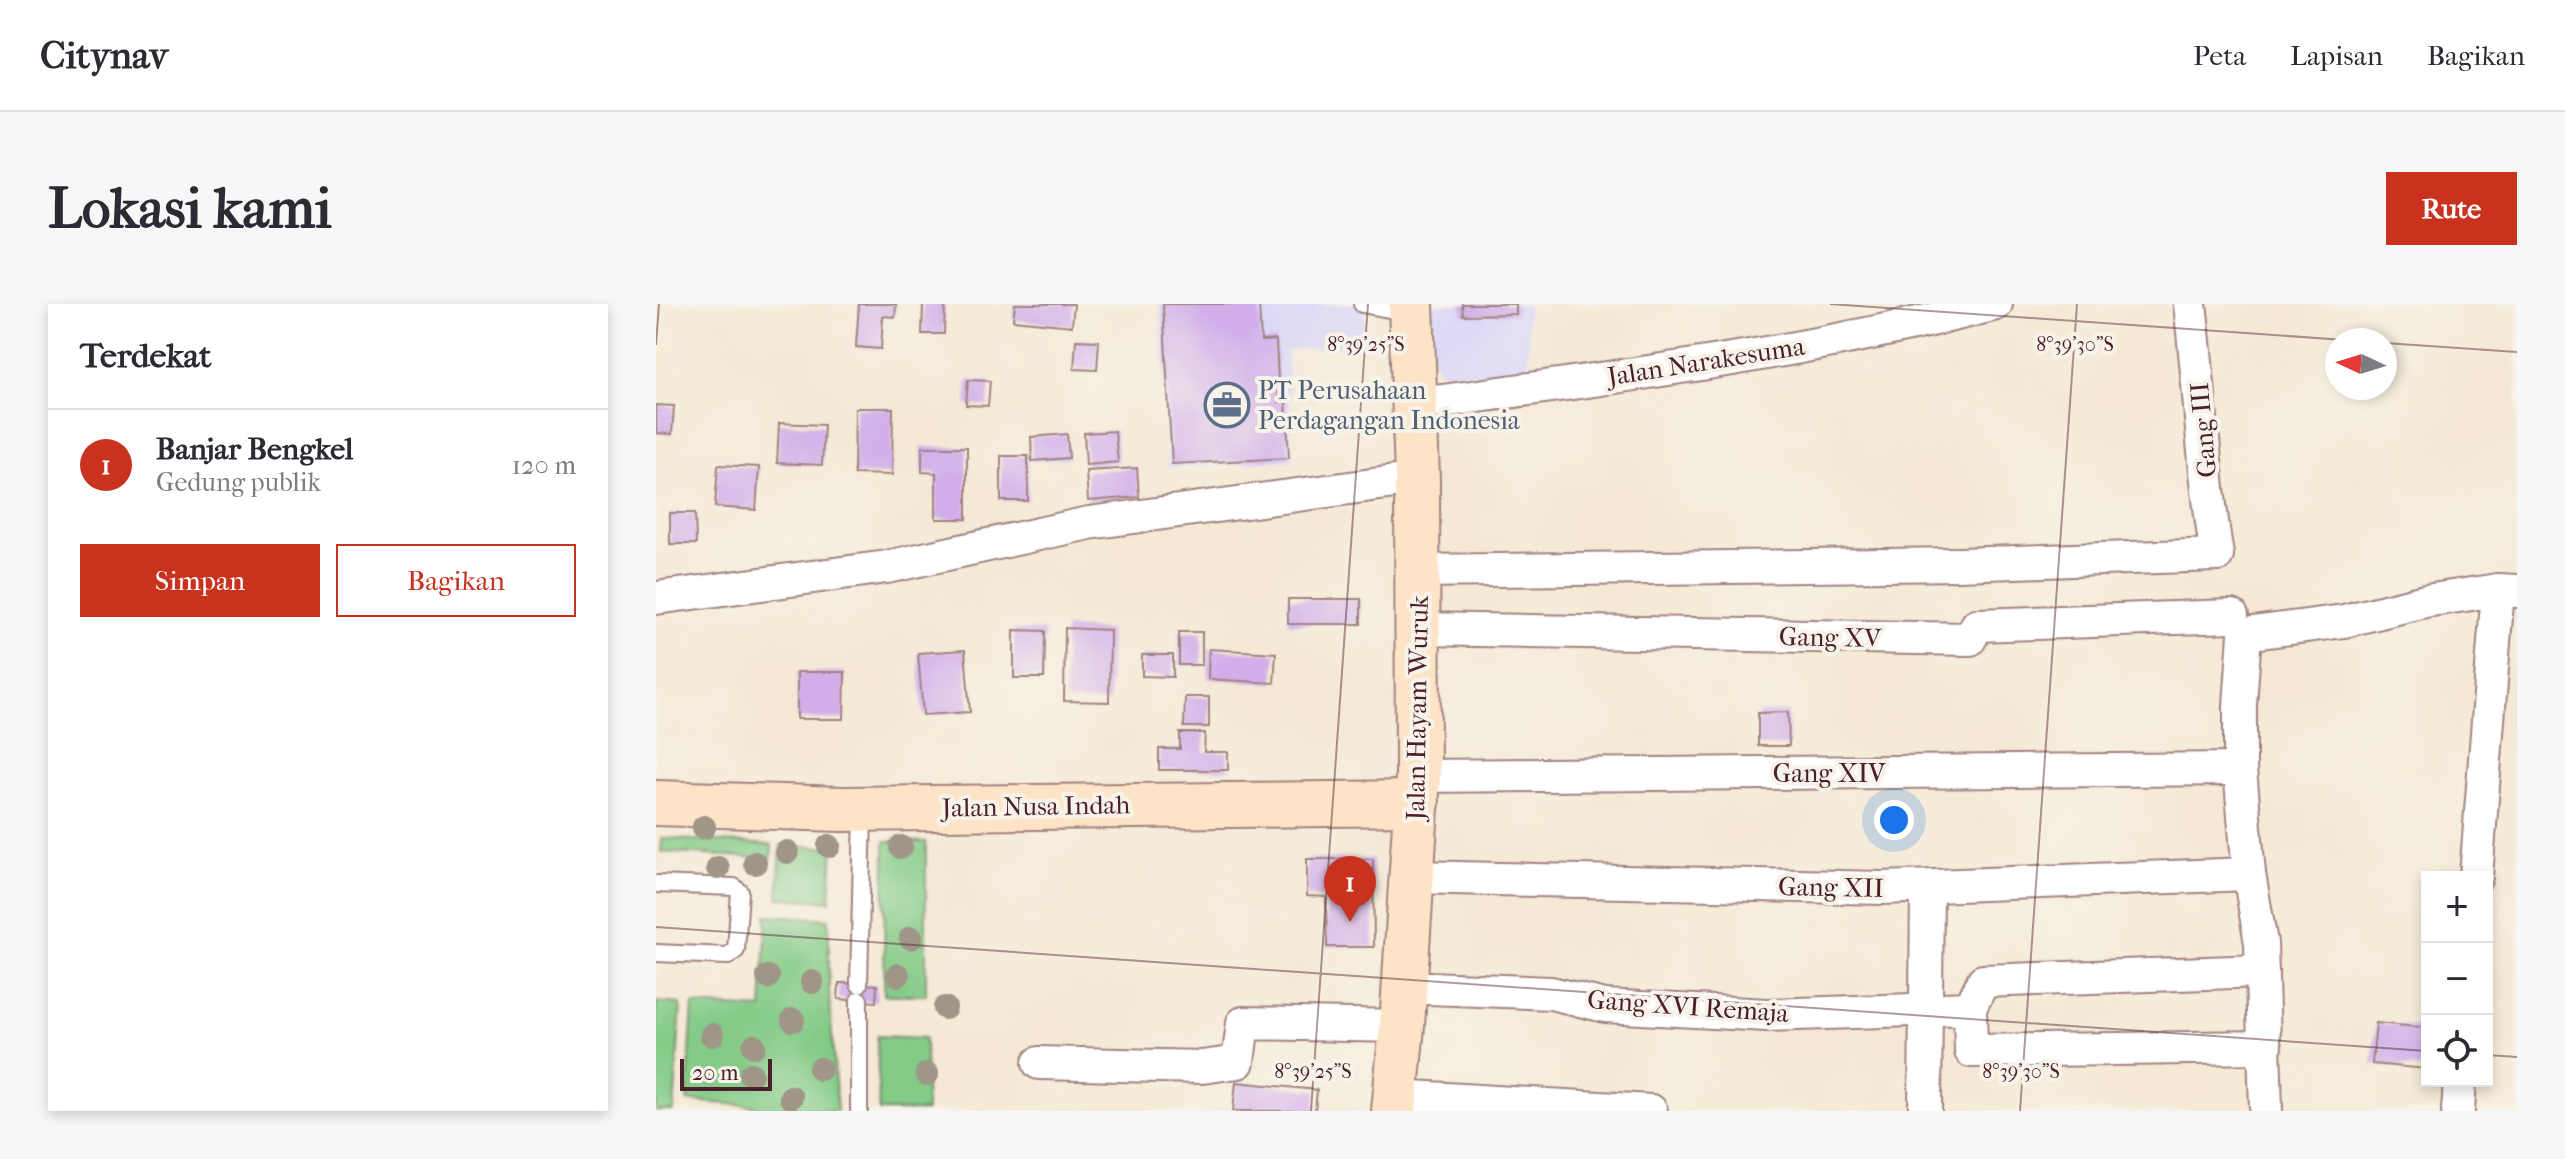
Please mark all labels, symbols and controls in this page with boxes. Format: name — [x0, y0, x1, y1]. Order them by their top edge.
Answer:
text: Citynav — [40, 33, 168, 78]
text: Peta — [2193, 39, 2246, 72]
text: Lapisan — [2290, 39, 2383, 72]
text: Bagikan — [2427, 39, 2525, 72]
button: Rute — [2386, 172, 2517, 245]
text: Lokasi kami — [48, 176, 332, 241]
north arrow — [2325, 328, 2397, 400]
street label: Jalan Narakesuma — [1603, 330, 1808, 393]
text: 8°39'25"S — [1327, 333, 1405, 356]
text: 8°39'30"S — [2036, 333, 2114, 356]
text: Terdekat — [80, 336, 211, 376]
place label: PT Perusahaan Perdagangan Indonesia — [1258, 375, 1521, 436]
office icon: PT Perusahaan Perdagangan Indonesia — [1203, 381, 1251, 429]
street label: Gang III — [2184, 381, 2223, 479]
text: Banjar Bengkel — [156, 432, 353, 467]
text: 1 — [101, 450, 111, 481]
text: 120 m — [512, 450, 576, 481]
text: Gedung publik — [156, 467, 321, 498]
button: Simpan — [80, 544, 320, 617]
button: Bagikan — [336, 544, 576, 617]
street label: Jalan Hayam Wuruk — [1400, 595, 1435, 823]
street label: Gang XV — [1779, 621, 1882, 654]
street label: Gang XIV — [1773, 758, 1886, 789]
street label: Jalan Nusa Indah — [940, 789, 1131, 824]
your location — [1874, 800, 1914, 840]
pin: 1 — [1324, 856, 1376, 922]
street label: Gang XII — [1778, 871, 1884, 904]
map controls — [2421, 871, 2493, 1087]
button: + — [2421, 871, 2493, 943]
button: − — [2421, 943, 2493, 1015]
street label: Gang XVI Remaja — [1586, 984, 1791, 1029]
button: locate — [2421, 1015, 2493, 1087]
scale bar — [680, 1055, 772, 1091]
text: 20 m — [692, 1060, 738, 1086]
text: 8°39'25"S — [1274, 1060, 1352, 1083]
text: 8°39'30"S — [1982, 1060, 2060, 1083]

